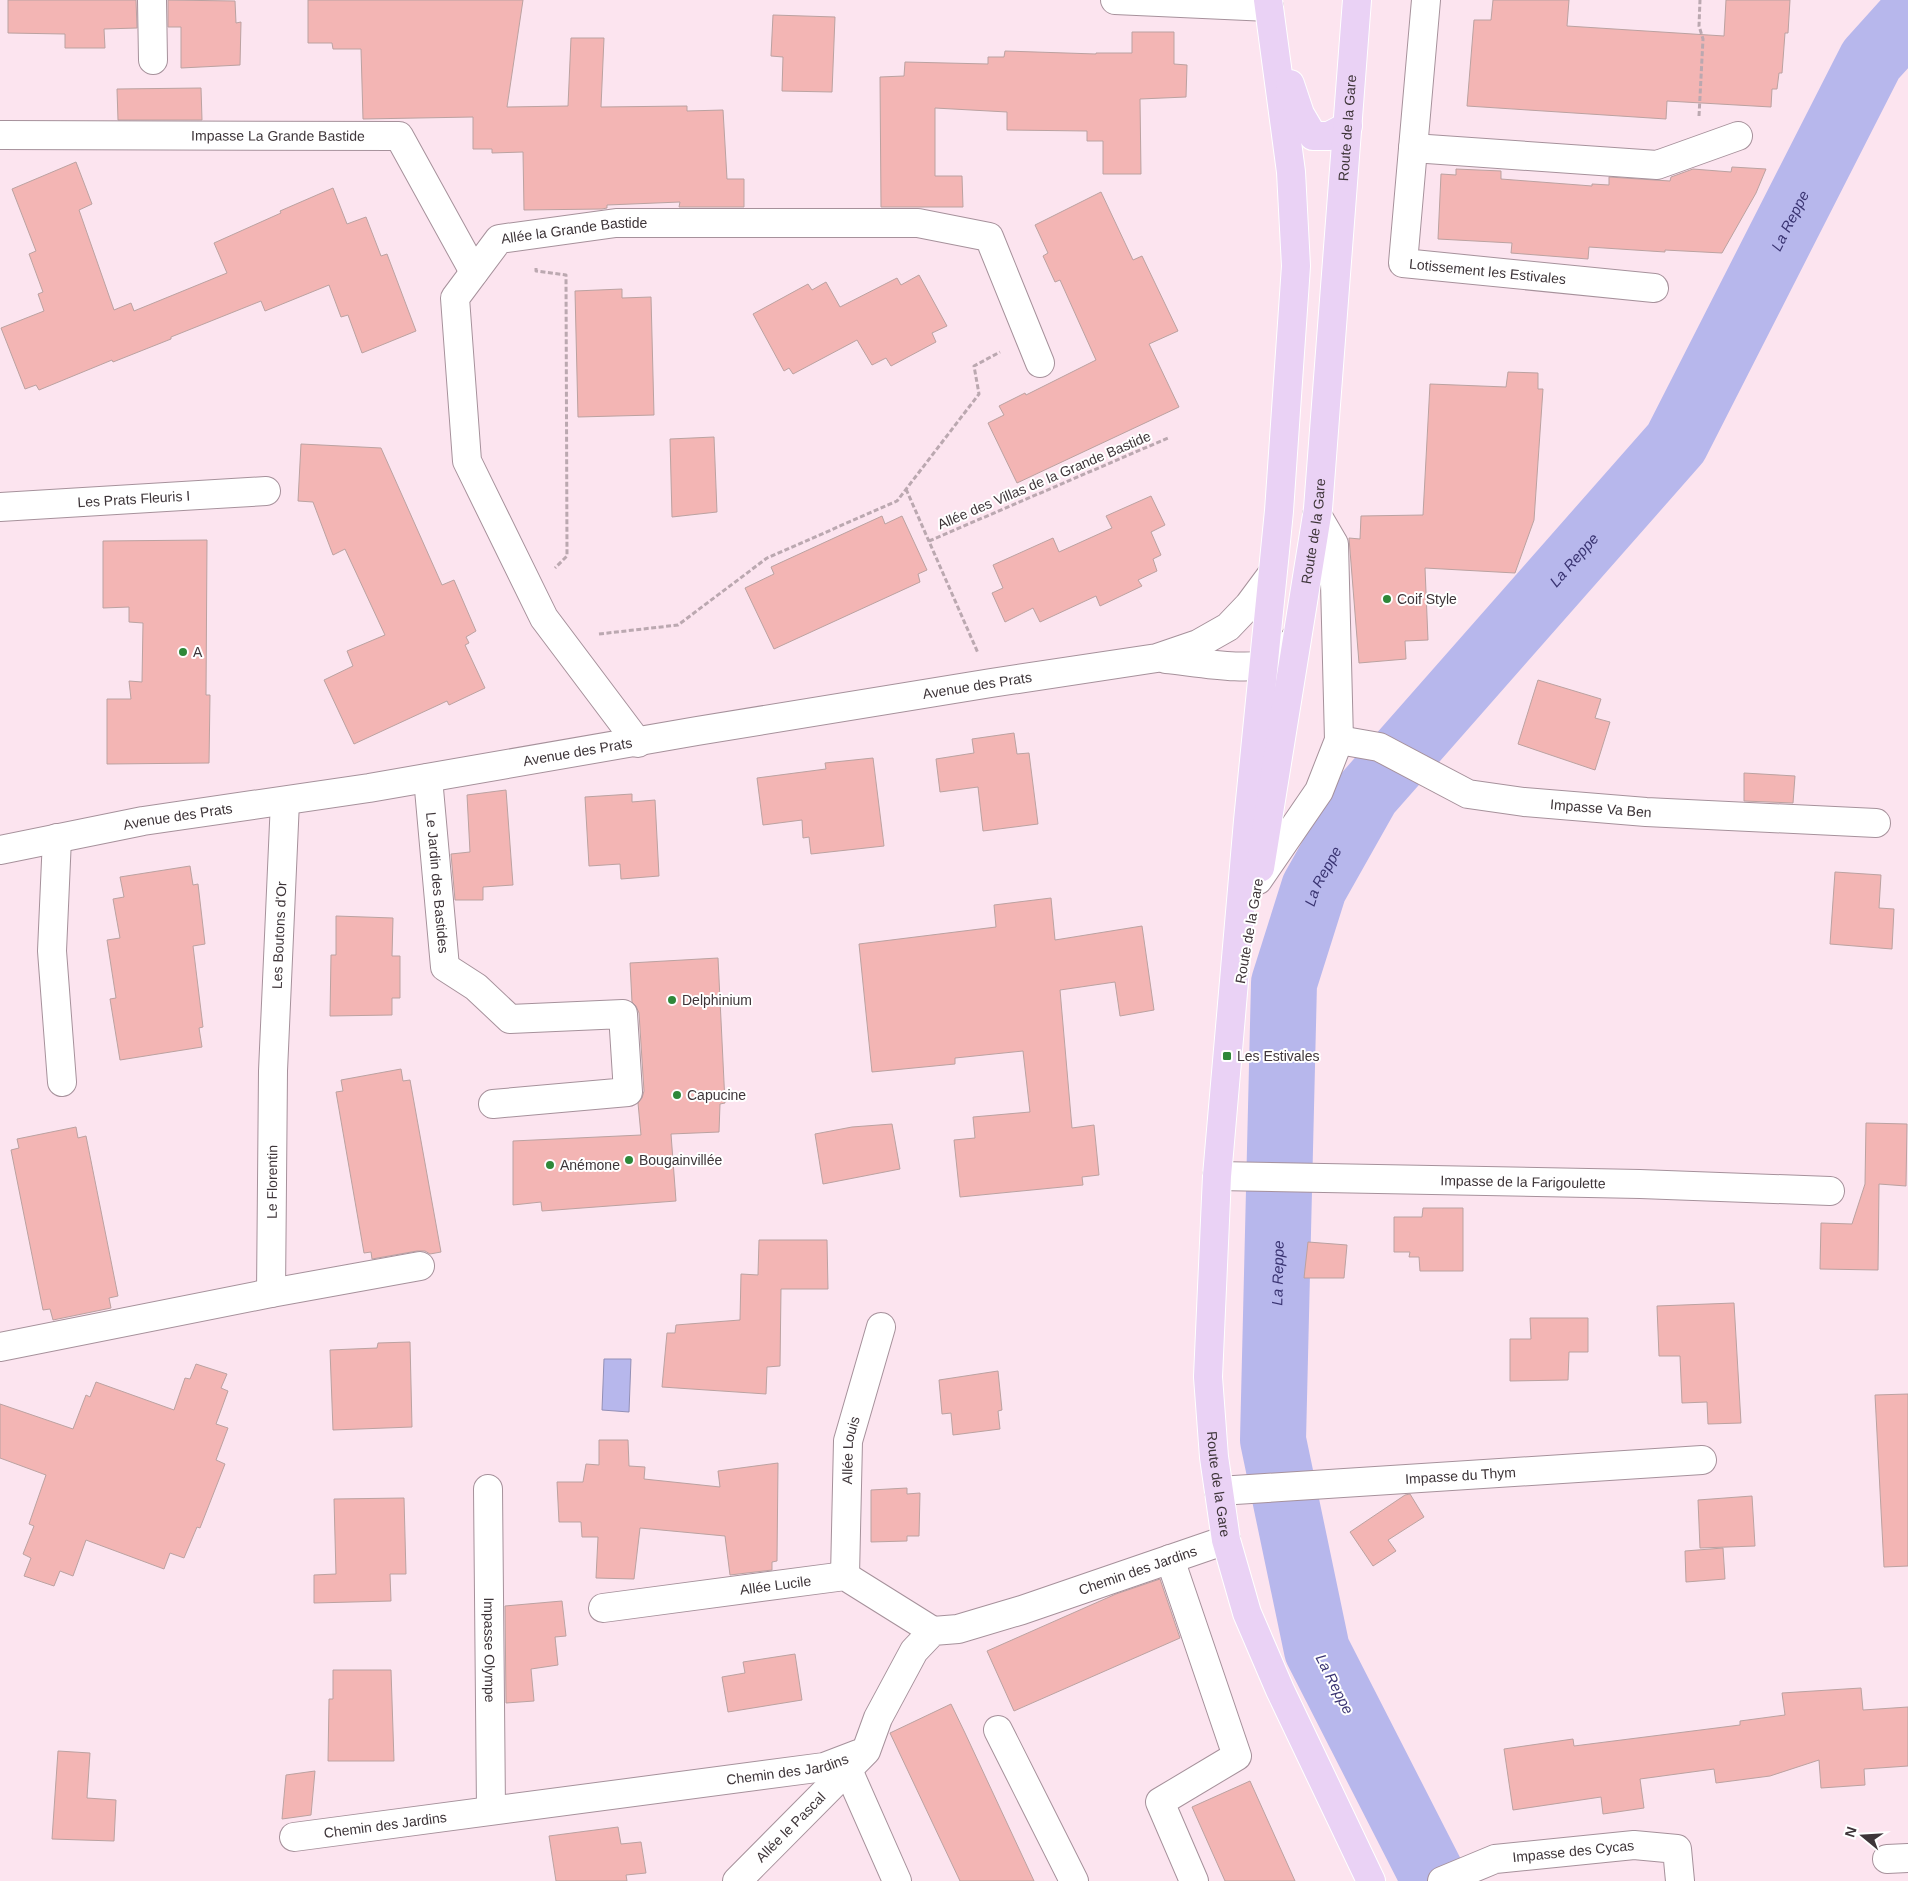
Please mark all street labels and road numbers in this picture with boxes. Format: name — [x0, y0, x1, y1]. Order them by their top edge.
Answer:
street label: Route de la Gare — [1335, 74, 1359, 182]
street label: Impasse La Grande Bastide — [191, 127, 365, 144]
street label: Allée la Grande Bastide — [500, 215, 647, 247]
street label: Lotissement les Estivales — [1409, 256, 1567, 287]
street label: Allée des Villas de la Grande Bastide — [935, 428, 1153, 532]
street label: Route de la Gare — [1298, 478, 1328, 585]
street label: Les Prats Fleuris I — [77, 488, 191, 510]
street label: Avenue des Prats — [921, 669, 1033, 702]
street label: Avenue des Prats — [522, 734, 633, 769]
street label: Impasse Va Ben — [1550, 796, 1652, 820]
street label: Avenue des Prats — [122, 800, 233, 833]
street label: Le Jardin des Bastides — [423, 811, 452, 954]
street label: Route de la Gare — [1232, 877, 1266, 985]
street label: Les Boutons d'Or — [269, 881, 289, 989]
street label: Le Florentin — [264, 1145, 280, 1219]
street label: Impasse de la Farigoulette — [1440, 1172, 1606, 1191]
street label: Allée Louis — [839, 1415, 863, 1484]
street label: Route de la Gare — [1204, 1431, 1234, 1538]
street label: Impasse du Thym — [1405, 1464, 1516, 1487]
street label: Chemin des Jardins — [1076, 1543, 1199, 1598]
street label: Allée Lucile — [739, 1573, 812, 1598]
street label: Impasse Olympe — [481, 1597, 498, 1703]
street label: Chemin des Jardins — [725, 1750, 851, 1788]
street label: Allée le Pascal — [752, 1789, 829, 1865]
street label: Chemin des Jardins — [323, 1809, 448, 1841]
street label: Impasse des Cycas — [1512, 1837, 1635, 1865]

